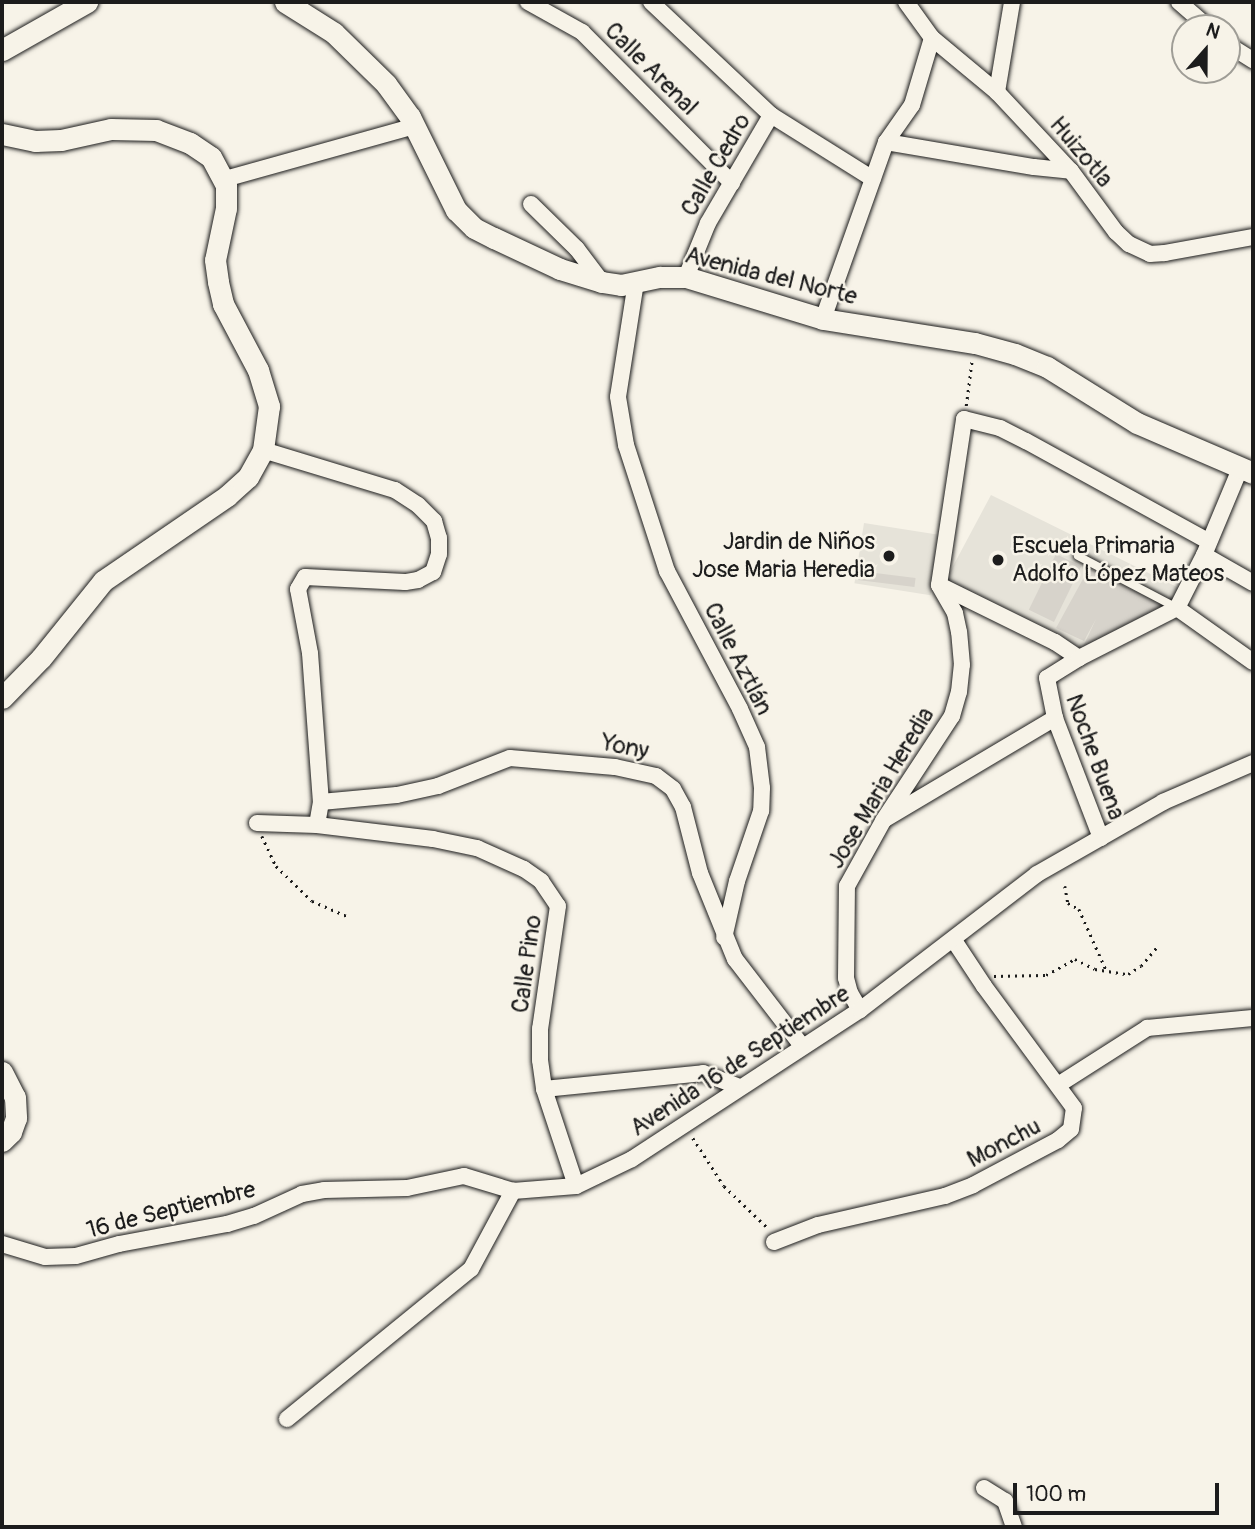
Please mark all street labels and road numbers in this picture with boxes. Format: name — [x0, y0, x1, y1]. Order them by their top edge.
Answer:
street label: Calle Arenal — [598, 16, 704, 122]
street label: Calle Cedro — [675, 109, 757, 221]
street label: Huizotla — [1043, 111, 1119, 193]
street label: Avenida del Norte — [682, 241, 860, 311]
street label: Calle Aztlán — [697, 598, 779, 720]
street label: Noche Buena — [1059, 690, 1131, 824]
street label: Jose Maria Heredia — [822, 702, 940, 874]
street label: Yony — [599, 728, 651, 766]
street label: Calle Pino — [506, 913, 548, 1015]
street label: Avenida 16 de Septiembre — [625, 979, 855, 1143]
street label: Monchu — [962, 1112, 1046, 1174]
street label: 16 de Septiembre — [83, 1175, 259, 1245]

